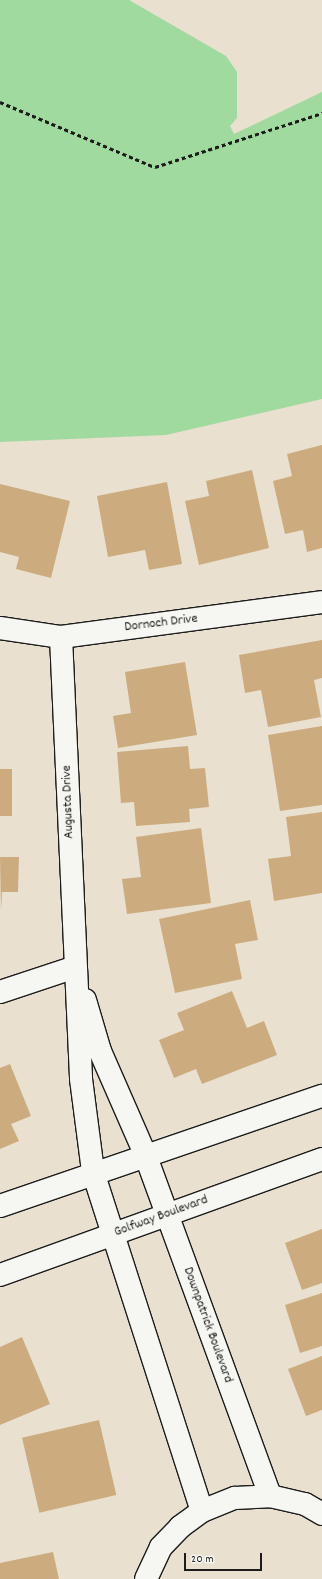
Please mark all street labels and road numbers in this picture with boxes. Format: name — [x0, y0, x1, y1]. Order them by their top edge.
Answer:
street label: Dornoch Drive — [123, 610, 199, 636]
street label: Augusta Drive — [58, 765, 78, 839]
street label: Golfway Boulevard — [112, 1191, 210, 1241]
street label: Downpatrick Boulevard — [179, 1265, 237, 1385]

